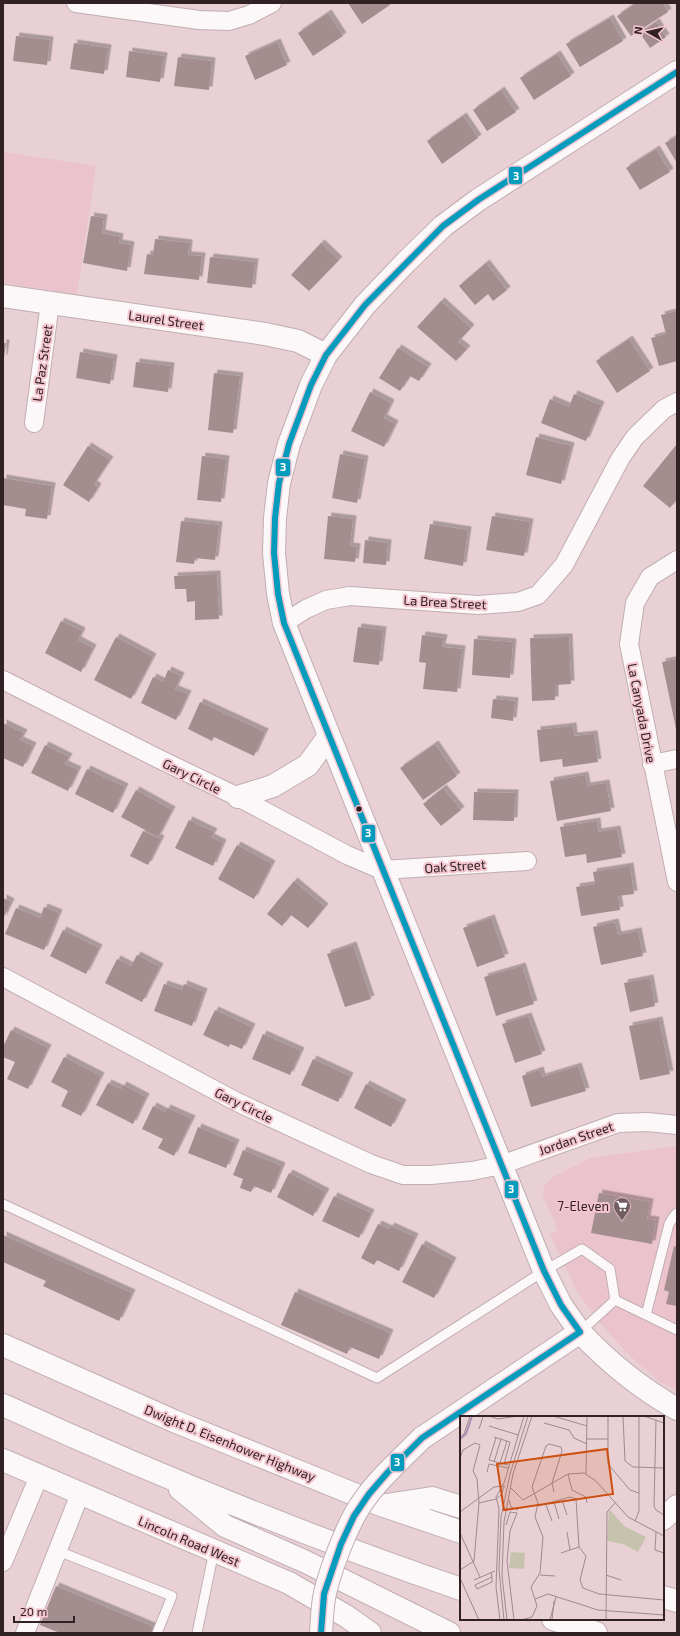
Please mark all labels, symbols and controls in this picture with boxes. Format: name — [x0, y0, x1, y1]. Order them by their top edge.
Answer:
north arrow — [628, 12, 668, 52]
text: N — [631, 26, 645, 35]
line badge: 3 — [508, 166, 523, 185]
text: 3 — [513, 169, 519, 182]
street label: Laurel Street — [127, 307, 205, 333]
street label: La Paz Street — [29, 324, 55, 402]
line badge: 3 — [275, 458, 291, 477]
text: 3 — [280, 460, 286, 473]
street label: La Brea Street — [403, 592, 487, 612]
street label: La Canyada Drive — [624, 662, 660, 764]
street label: Gary Circle — [160, 755, 224, 797]
unlabelled marker — [354, 804, 364, 814]
line badge: 3 — [361, 824, 376, 843]
text: 3 — [365, 826, 371, 839]
street label: Oak Street — [424, 856, 486, 876]
street label: Gary Circle — [212, 1084, 276, 1126]
street label: Jordan Street — [536, 1118, 616, 1158]
line badge: 3 — [504, 1180, 519, 1199]
text: 3 — [508, 1182, 514, 1195]
supermarket icon: 7-Eleven — [612, 1196, 632, 1221]
place label: 7-Eleven — [557, 1198, 609, 1214]
street label: Dwight D. Eisenhower Highway — [142, 1401, 318, 1485]
inset map — [460, 1416, 664, 1620]
line badge: 3 — [390, 1453, 405, 1472]
text: 3 — [394, 1455, 400, 1468]
street label: Lincoln Road West — [136, 1512, 242, 1570]
scale bar — [14, 1598, 74, 1624]
text: 20 m — [20, 1604, 47, 1618]

